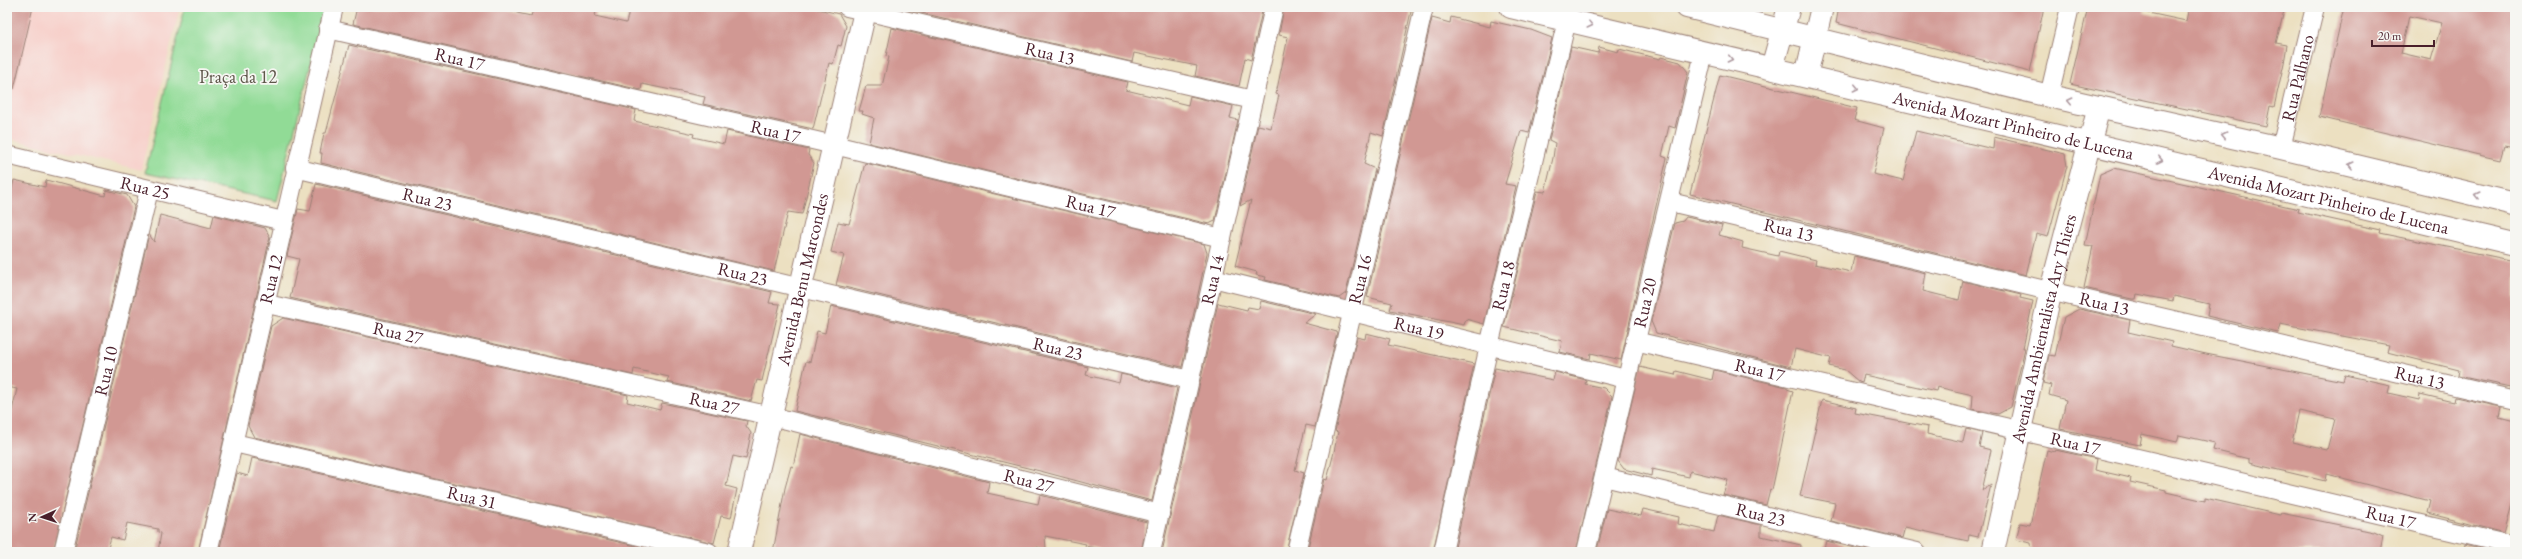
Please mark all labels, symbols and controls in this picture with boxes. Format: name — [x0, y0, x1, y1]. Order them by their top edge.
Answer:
one-way arrow — [1586, 21, 1593, 29]
scale bar — [2372, 22, 2434, 48]
text: 20 m — [2378, 28, 2402, 44]
street label: Rua Palhano — [2276, 32, 2319, 124]
street label: Rua 13 — [1023, 36, 1077, 70]
street label: Rua 17 — [433, 42, 487, 76]
one-way arrow — [1727, 54, 1733, 62]
park label: Praça da 12 — [199, 65, 277, 88]
one-way arrow — [1853, 83, 1860, 92]
street label: Avenida Mozart Pinheiro de Lucena — [1890, 85, 2137, 165]
one-way arrow — [2067, 97, 2073, 105]
street label: Rua 17 — [748, 114, 803, 148]
one-way arrow — [2221, 132, 2227, 140]
one-way arrow — [2157, 156, 2163, 164]
street label: Avenida Mozart Pinheiro de Lucena — [2205, 160, 2452, 239]
one-way arrow — [2348, 161, 2354, 169]
street label: Rua 25 — [118, 170, 172, 205]
street label: Rua 23 — [400, 182, 455, 216]
street label: Rua 17 — [1064, 189, 1118, 223]
street label: Avenida Benu Marcondes — [771, 191, 833, 369]
one-way arrow — [2474, 192, 2480, 200]
street label: Avenida Ambientalista Ary Thiers — [2005, 211, 2081, 446]
street label: Rua 13 — [1762, 212, 1816, 246]
street label: Rua 12 — [254, 252, 288, 306]
street label: Rua 14 — [1195, 252, 1229, 307]
street label: Rua 16 — [1343, 252, 1377, 306]
street label: Rua 23 — [716, 257, 770, 291]
street label: Rua 18 — [1486, 258, 1520, 313]
street label: Rua 20 — [1627, 275, 1662, 330]
street label: Rua 13 — [2077, 286, 2132, 320]
street label: Rua 19 — [1392, 311, 1447, 345]
street label: Rua 27 — [371, 316, 425, 349]
street label: Rua 23 — [1031, 331, 1085, 365]
street label: Rua 10 — [88, 343, 123, 398]
street label: Rua 17 — [1733, 353, 1787, 387]
street label: Rua 13 — [2393, 360, 2447, 394]
street label: Rua 27 — [687, 386, 742, 420]
street label: Rua 17 — [2048, 426, 2103, 460]
street label: Rua 27 — [1002, 463, 1056, 498]
street label: Rua 31 — [445, 480, 499, 514]
north arrow — [22, 497, 62, 537]
street label: Rua 23 — [1733, 497, 1788, 531]
street label: Rua 17 — [2364, 500, 2418, 534]
text: N — [25, 513, 39, 522]

